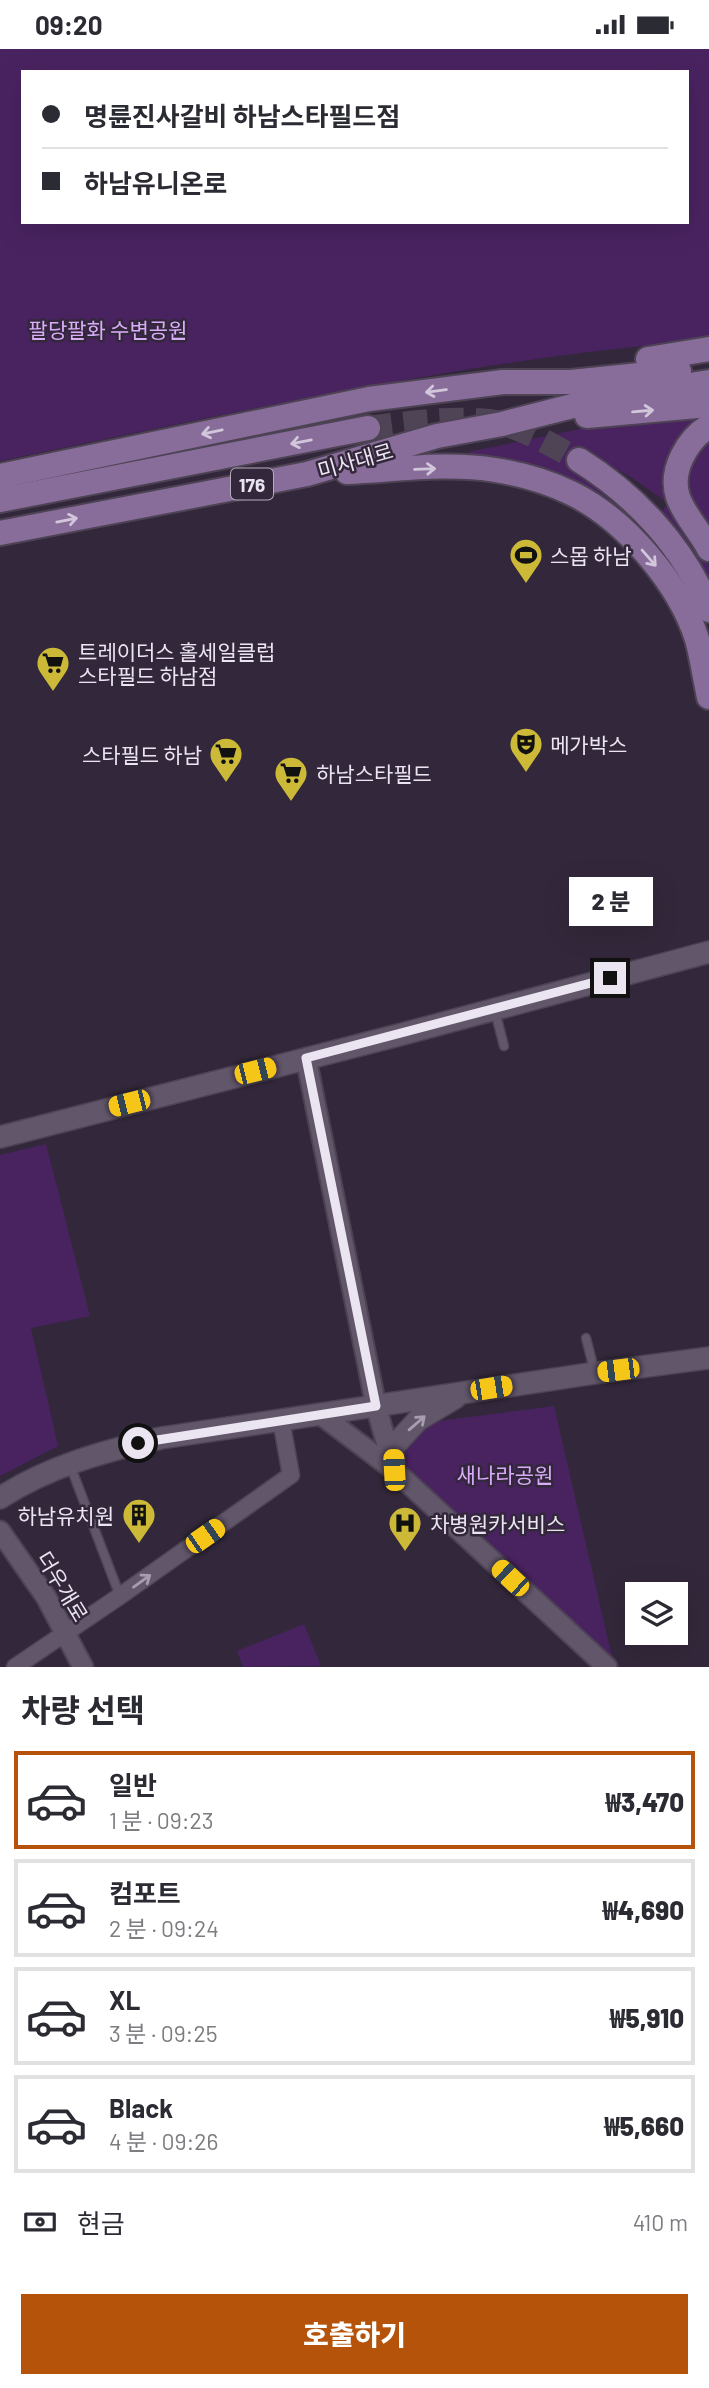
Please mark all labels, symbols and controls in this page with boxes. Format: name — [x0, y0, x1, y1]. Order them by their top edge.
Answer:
text: 09:20 — [35, 9, 102, 40]
text: 명륜진사갈비 하남스타필드점 — [84, 100, 400, 131]
text: 하남유니온로 — [84, 167, 228, 198]
park label: 팔당팔화 수변공원 — [29, 317, 187, 342]
one-way arrow — [425, 384, 448, 397]
one-way arrow — [632, 404, 654, 417]
one-way arrow — [201, 425, 224, 439]
one-way arrow — [290, 435, 313, 449]
street label: 미사대로 — [314, 437, 396, 483]
one-way arrow — [413, 462, 436, 475]
road number: 176 — [231, 469, 273, 499]
one-way arrow — [55, 513, 78, 527]
sports icon: 스몹 하남 — [507, 536, 545, 585]
place label: 스몹 하남 — [550, 543, 631, 568]
one-way arrow — [641, 548, 657, 566]
place label: 트레이더스 홀세일클럽 스타필드 하남점 — [78, 639, 275, 688]
supermarket icon: 트레이더스 홀세일클럽 스타필드 하남점 — [34, 644, 72, 693]
theatre icon: 메가박스 — [507, 725, 545, 774]
place label: 메가박스 — [550, 732, 627, 757]
supermarket icon: 스타필드 하남 — [207, 735, 245, 784]
place label: 스타필드 하남 — [82, 742, 202, 767]
supermarket icon: 하남스타필드 — [272, 754, 310, 803]
place label: 하남스타필드 — [316, 761, 432, 786]
callout: 2 분 — [568, 877, 652, 925]
text: 2 분 — [592, 887, 630, 915]
route end — [594, 962, 626, 994]
car — [233, 1056, 278, 1086]
car — [107, 1088, 152, 1118]
car — [596, 1357, 641, 1383]
car — [469, 1374, 514, 1402]
one-way arrow — [408, 1415, 426, 1431]
route start — [122, 1427, 154, 1459]
car — [383, 1448, 406, 1492]
park label: 새나라공원 — [457, 1462, 553, 1487]
building icon: 하남유치원 — [120, 1496, 158, 1545]
place label: 하남유치원 — [17, 1503, 114, 1528]
hospital icon: 차병원카서비스 — [386, 1504, 424, 1553]
place label: 차병원카서비스 — [430, 1511, 565, 1536]
car — [182, 1515, 229, 1557]
street label: 더우개로 — [32, 1546, 94, 1626]
car — [488, 1556, 533, 1600]
one-way arrow — [132, 1574, 151, 1588]
map controls — [625, 1582, 688, 1645]
button: layers — [625, 1582, 688, 1645]
text: 차량 선택 — [21, 1690, 145, 1728]
icon: car — [25, 1769, 88, 1832]
text: 일반 — [109, 1769, 157, 1800]
text: ₩3,470 — [605, 1786, 684, 1817]
text: 1 분 · 09:23 — [109, 1806, 214, 1834]
icon: car — [25, 1877, 88, 1940]
text: 컴포트 — [109, 1877, 181, 1908]
text: ₩4,690 — [602, 1894, 684, 1925]
text: 2 분 · 09:24 — [109, 1914, 219, 1942]
text: XL — [109, 1984, 140, 2015]
icon: car — [25, 1985, 88, 2048]
text: ₩5,910 — [610, 2002, 684, 2033]
text: 3 분 · 09:25 — [109, 2019, 218, 2047]
text: Black — [109, 2092, 173, 2123]
icon: car — [25, 2093, 88, 2156]
text: ₩5,660 — [604, 2110, 684, 2141]
text: 4 분 · 09:26 — [109, 2127, 218, 2155]
icon: cash — [21, 2203, 59, 2241]
text: 현금 — [77, 2207, 125, 2238]
text: 410 m — [633, 2208, 688, 2236]
button: 호출하기 — [21, 2294, 688, 2374]

